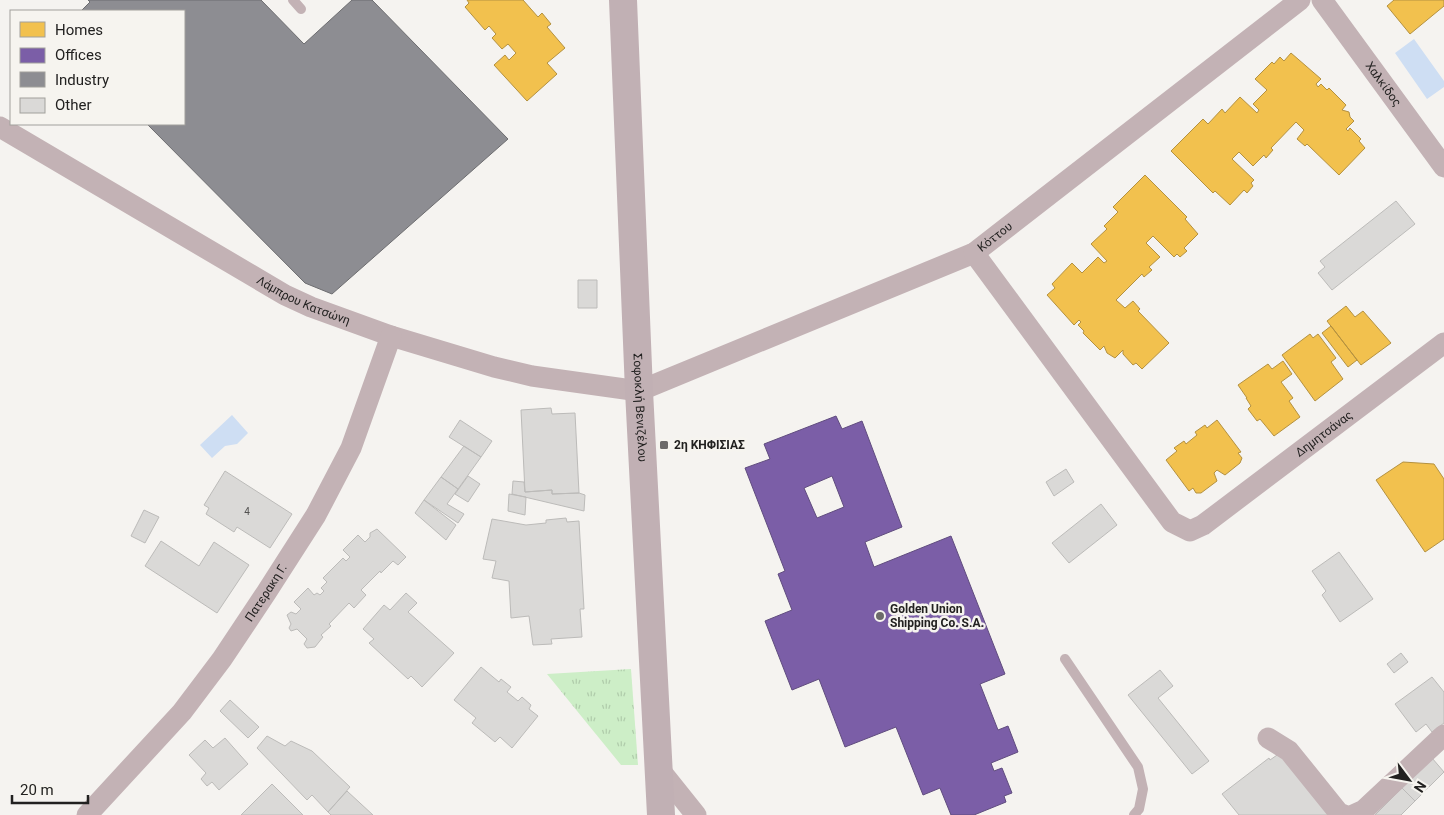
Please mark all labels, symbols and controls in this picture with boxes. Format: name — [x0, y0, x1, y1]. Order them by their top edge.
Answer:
legend — [10, 10, 185, 125]
text: Homes — [55, 21, 103, 39]
text: Offices — [55, 46, 102, 64]
street label: Χαλκίδος — [1362, 59, 1404, 109]
text: Industry — [55, 71, 109, 89]
text: Other — [55, 96, 92, 114]
street label: Κόττου — [975, 219, 1015, 255]
street label: Λάμπρου Κατσώνη — [254, 273, 352, 328]
street label: Σοφοκλή Βενιζέλου — [630, 353, 650, 462]
street label: Δημητσάνας — [1293, 408, 1355, 460]
place label: 2η ΚΗΦΙΣΙΑΣ — [674, 438, 745, 452]
marker: 2η ΚΗΦΙΣΙΑΣ — [658, 439, 670, 451]
house number: 4 — [244, 506, 250, 517]
street label: Πατερακη Γ. — [242, 561, 290, 624]
place label: Golden Union Shipping Co. S.A. — [890, 602, 984, 630]
marker: Golden Union Shipping Co. S.A. — [874, 610, 886, 622]
north arrow — [1384, 755, 1434, 805]
scale bar — [12, 772, 89, 804]
text: N — [1411, 778, 1429, 795]
text: 20 m — [20, 781, 54, 799]

